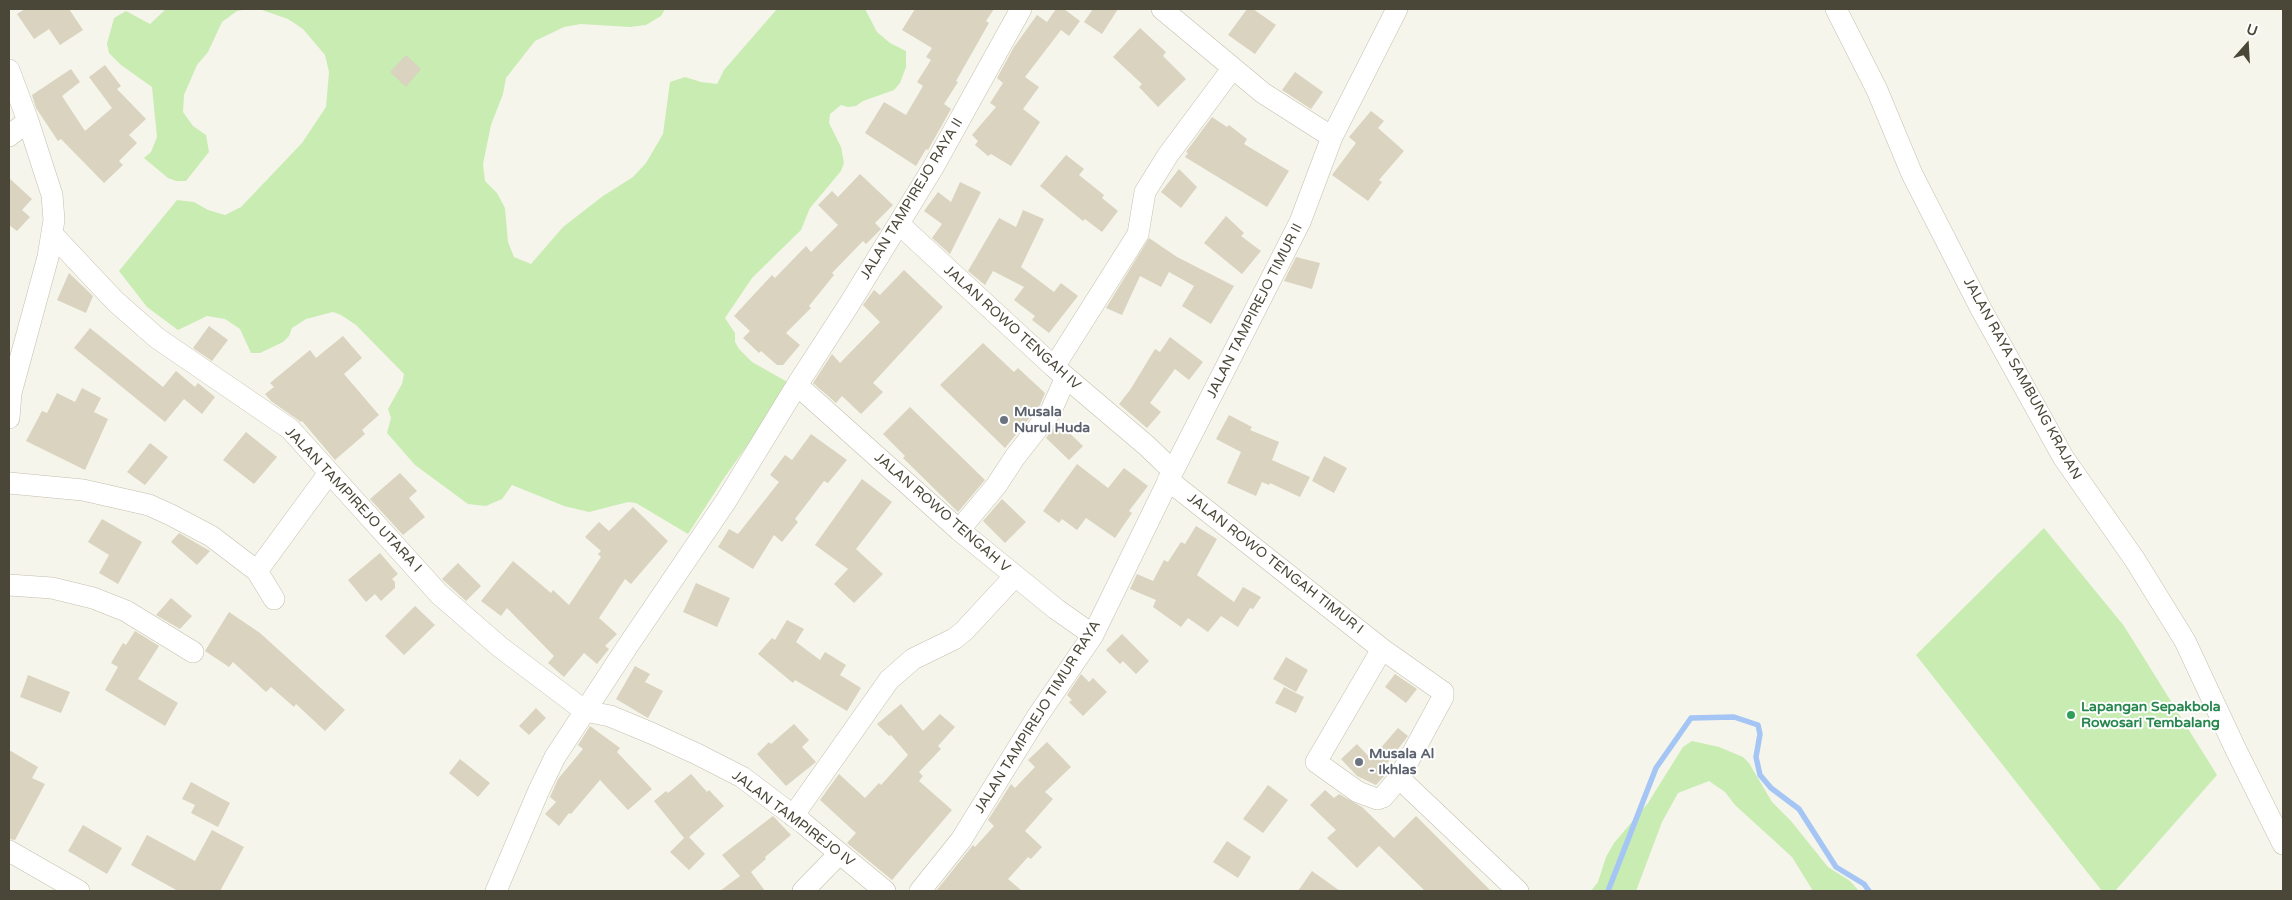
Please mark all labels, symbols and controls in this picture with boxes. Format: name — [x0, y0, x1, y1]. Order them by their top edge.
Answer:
north arrow — [2222, 20, 2272, 70]
text: U — [2244, 21, 2260, 40]
street label: JALAN TAMPIREJO RAYA II — [857, 115, 967, 283]
street label: JALAN TAMPIREJO TIMUR II — [1204, 221, 1306, 401]
street label: JALAN ROWO TENGAH IV — [940, 262, 1084, 394]
street label: JALAN RAYA SAMBUNG KRAJAN — [1959, 275, 2085, 483]
place label: Musala Nurul Huda — [1014, 404, 1090, 437]
marker: Musala Nurul Huda — [998, 414, 1010, 426]
street label: JALAN TAMPIREJO UTARA I — [281, 424, 425, 576]
street label: JALAN ROWO TENGAH V — [871, 450, 1013, 576]
street label: JALAN ROWO TENGAH TIMUR I — [1184, 490, 1366, 638]
street label: JALAN TAMPIREJO TIMUR RAYA — [972, 618, 1104, 816]
place label: Lapangan Sepakbola Rowosari Tembalang — [2081, 699, 2221, 732]
marker: Lapangan Sepakbola Rowosari Tembalang — [2065, 709, 2077, 721]
place label: Musala Al - Ikhlas — [1369, 746, 1434, 779]
marker: Musala Al - Ikhlas — [1353, 756, 1365, 768]
street label: JALAN TAMPIREJO IV — [728, 767, 858, 871]

